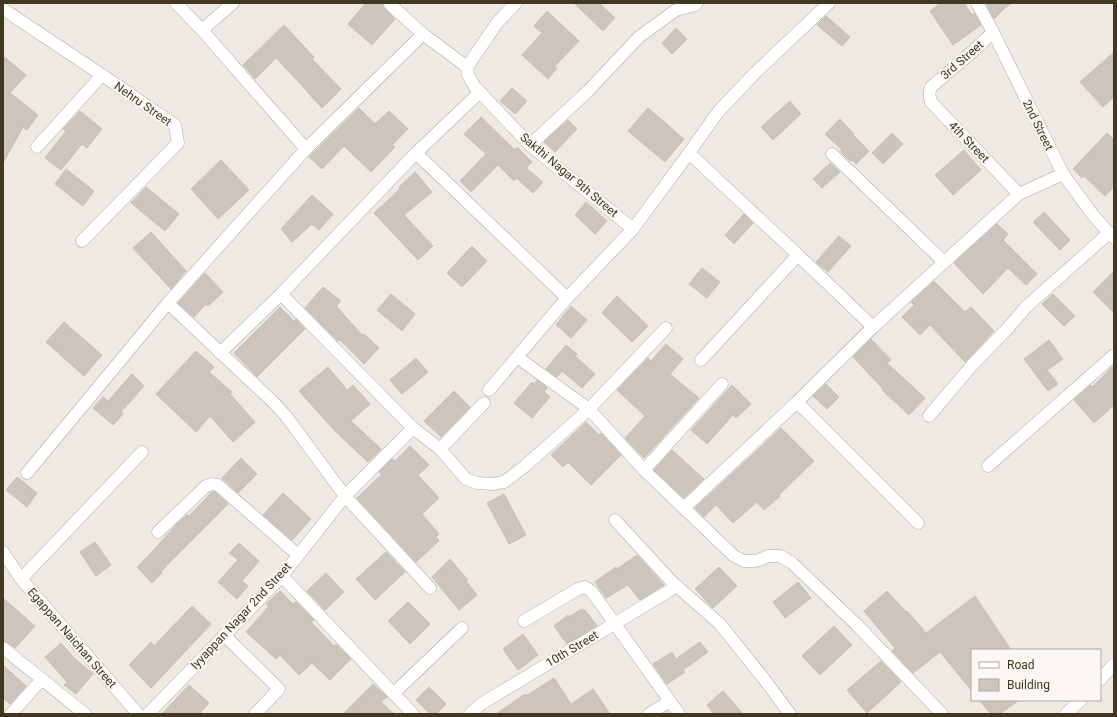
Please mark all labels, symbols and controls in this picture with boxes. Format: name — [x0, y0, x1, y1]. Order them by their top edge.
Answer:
street label: 3rd Street — [938, 38, 986, 82]
street label: Nehru Street — [112, 79, 174, 129]
street label: 2nd Street — [1020, 97, 1056, 153]
street label: 4th Street — [946, 118, 992, 166]
street label: Sakthi Nagar 9th Street — [517, 130, 621, 220]
street label: Iyyappan Nagar 2nd Street — [188, 560, 294, 672]
street label: Egappan Naichan Street — [25, 585, 119, 691]
street label: 10th Street — [543, 628, 601, 670]
legend — [971, 649, 1101, 701]
text: Road — [1007, 658, 1035, 672]
text: Building — [1007, 678, 1050, 692]

